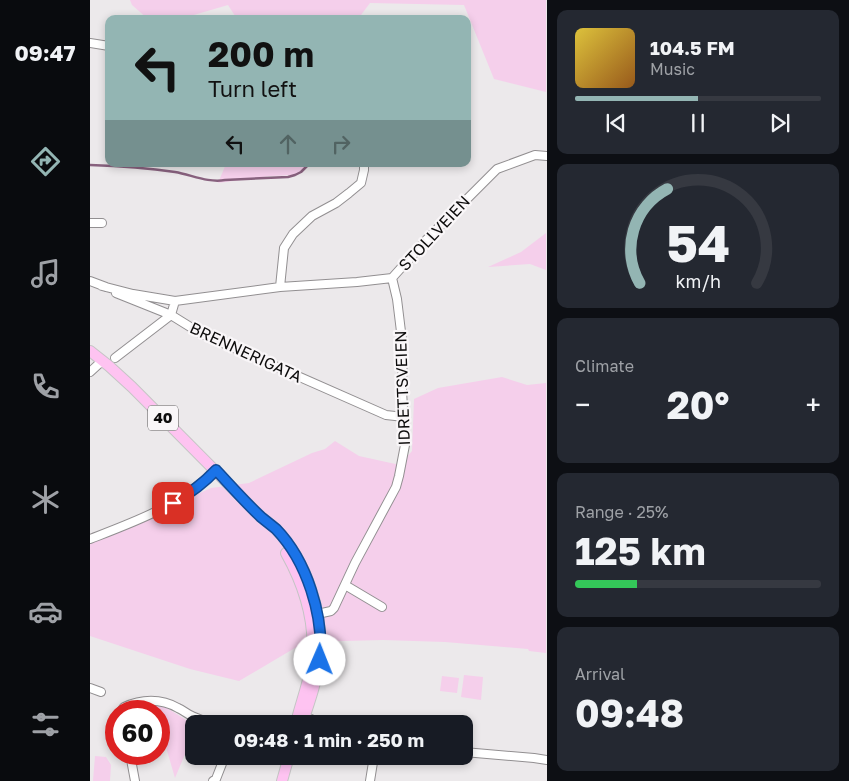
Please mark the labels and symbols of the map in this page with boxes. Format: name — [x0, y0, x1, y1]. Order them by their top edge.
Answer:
street label: STOLLVEIEN — [394, 191, 474, 275]
street label: BRENNERIGATA — [187, 317, 305, 387]
street label: IDRETTSVEIEN — [390, 330, 414, 446]
road number: 40 — [148, 406, 178, 430]
pin — [152, 482, 194, 524]
position arrow — [293, 633, 345, 685]
speed limit sign: 60 — [105, 700, 170, 765]

